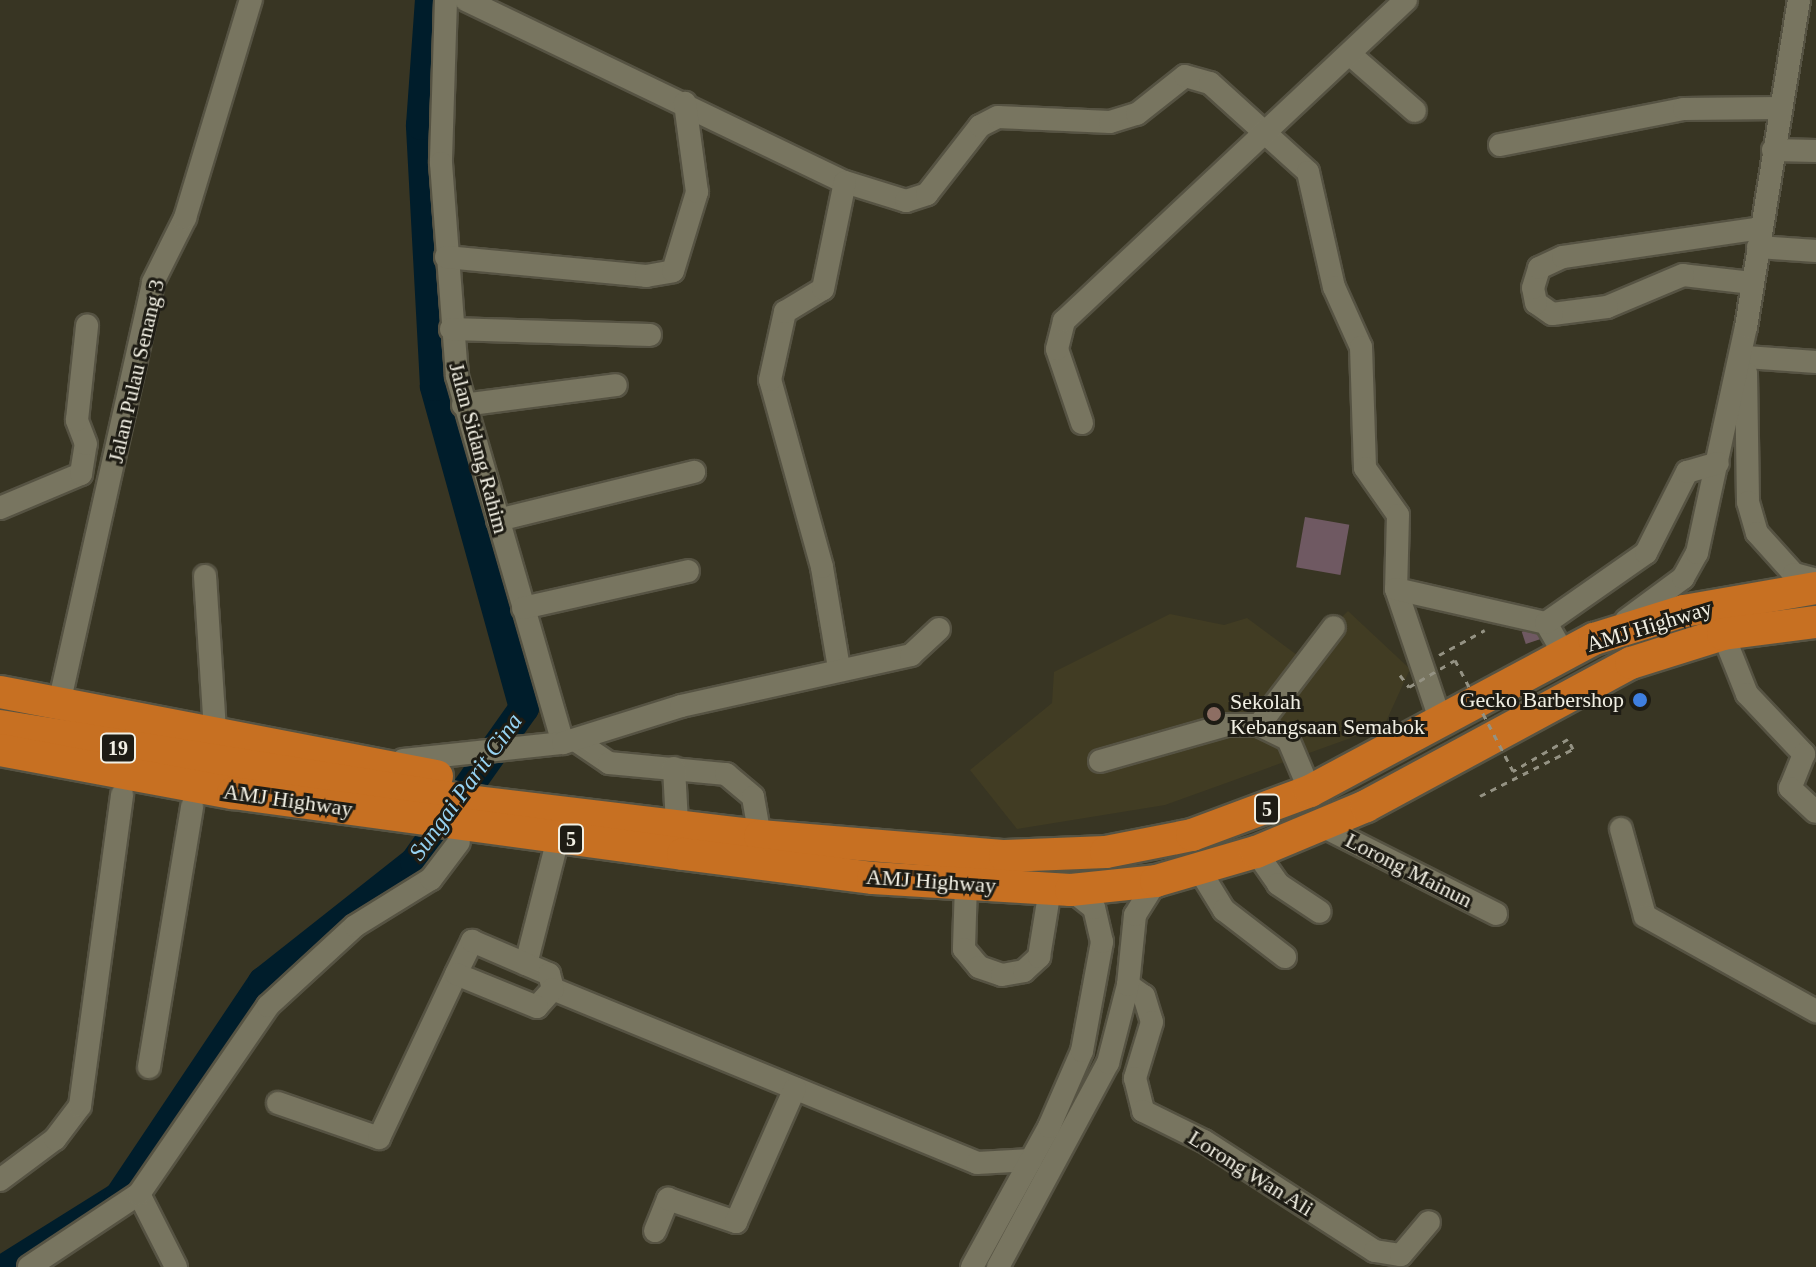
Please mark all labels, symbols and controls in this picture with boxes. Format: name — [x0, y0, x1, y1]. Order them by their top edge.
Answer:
street label: Jalan Pulau Senang 3 — [102, 277, 170, 465]
street label: Jalan Sidang Rahim — [443, 360, 515, 536]
street label: AMJ Highway — [1583, 594, 1715, 658]
place label: Gecko Barbershop — [1460, 687, 1624, 713]
place label: Sekolah Kebangsaan Semabok — [1230, 688, 1425, 740]
marker: Gecko Barbershop — [1631, 691, 1649, 709]
marker: Sekolah Kebangsaan Semabok — [1205, 705, 1223, 723]
water label: Sungai Parit Cina — [403, 708, 529, 866]
road number: 19 — [100, 732, 136, 764]
street label: AMJ Highway — [222, 778, 354, 822]
road number: 5 — [1253, 793, 1281, 825]
road number: 5 — [557, 823, 585, 855]
street label: Lorong Mainun — [1341, 827, 1477, 913]
street label: AMJ Highway — [865, 863, 997, 899]
street label: Lorong Wan Ali — [1183, 1124, 1319, 1222]

